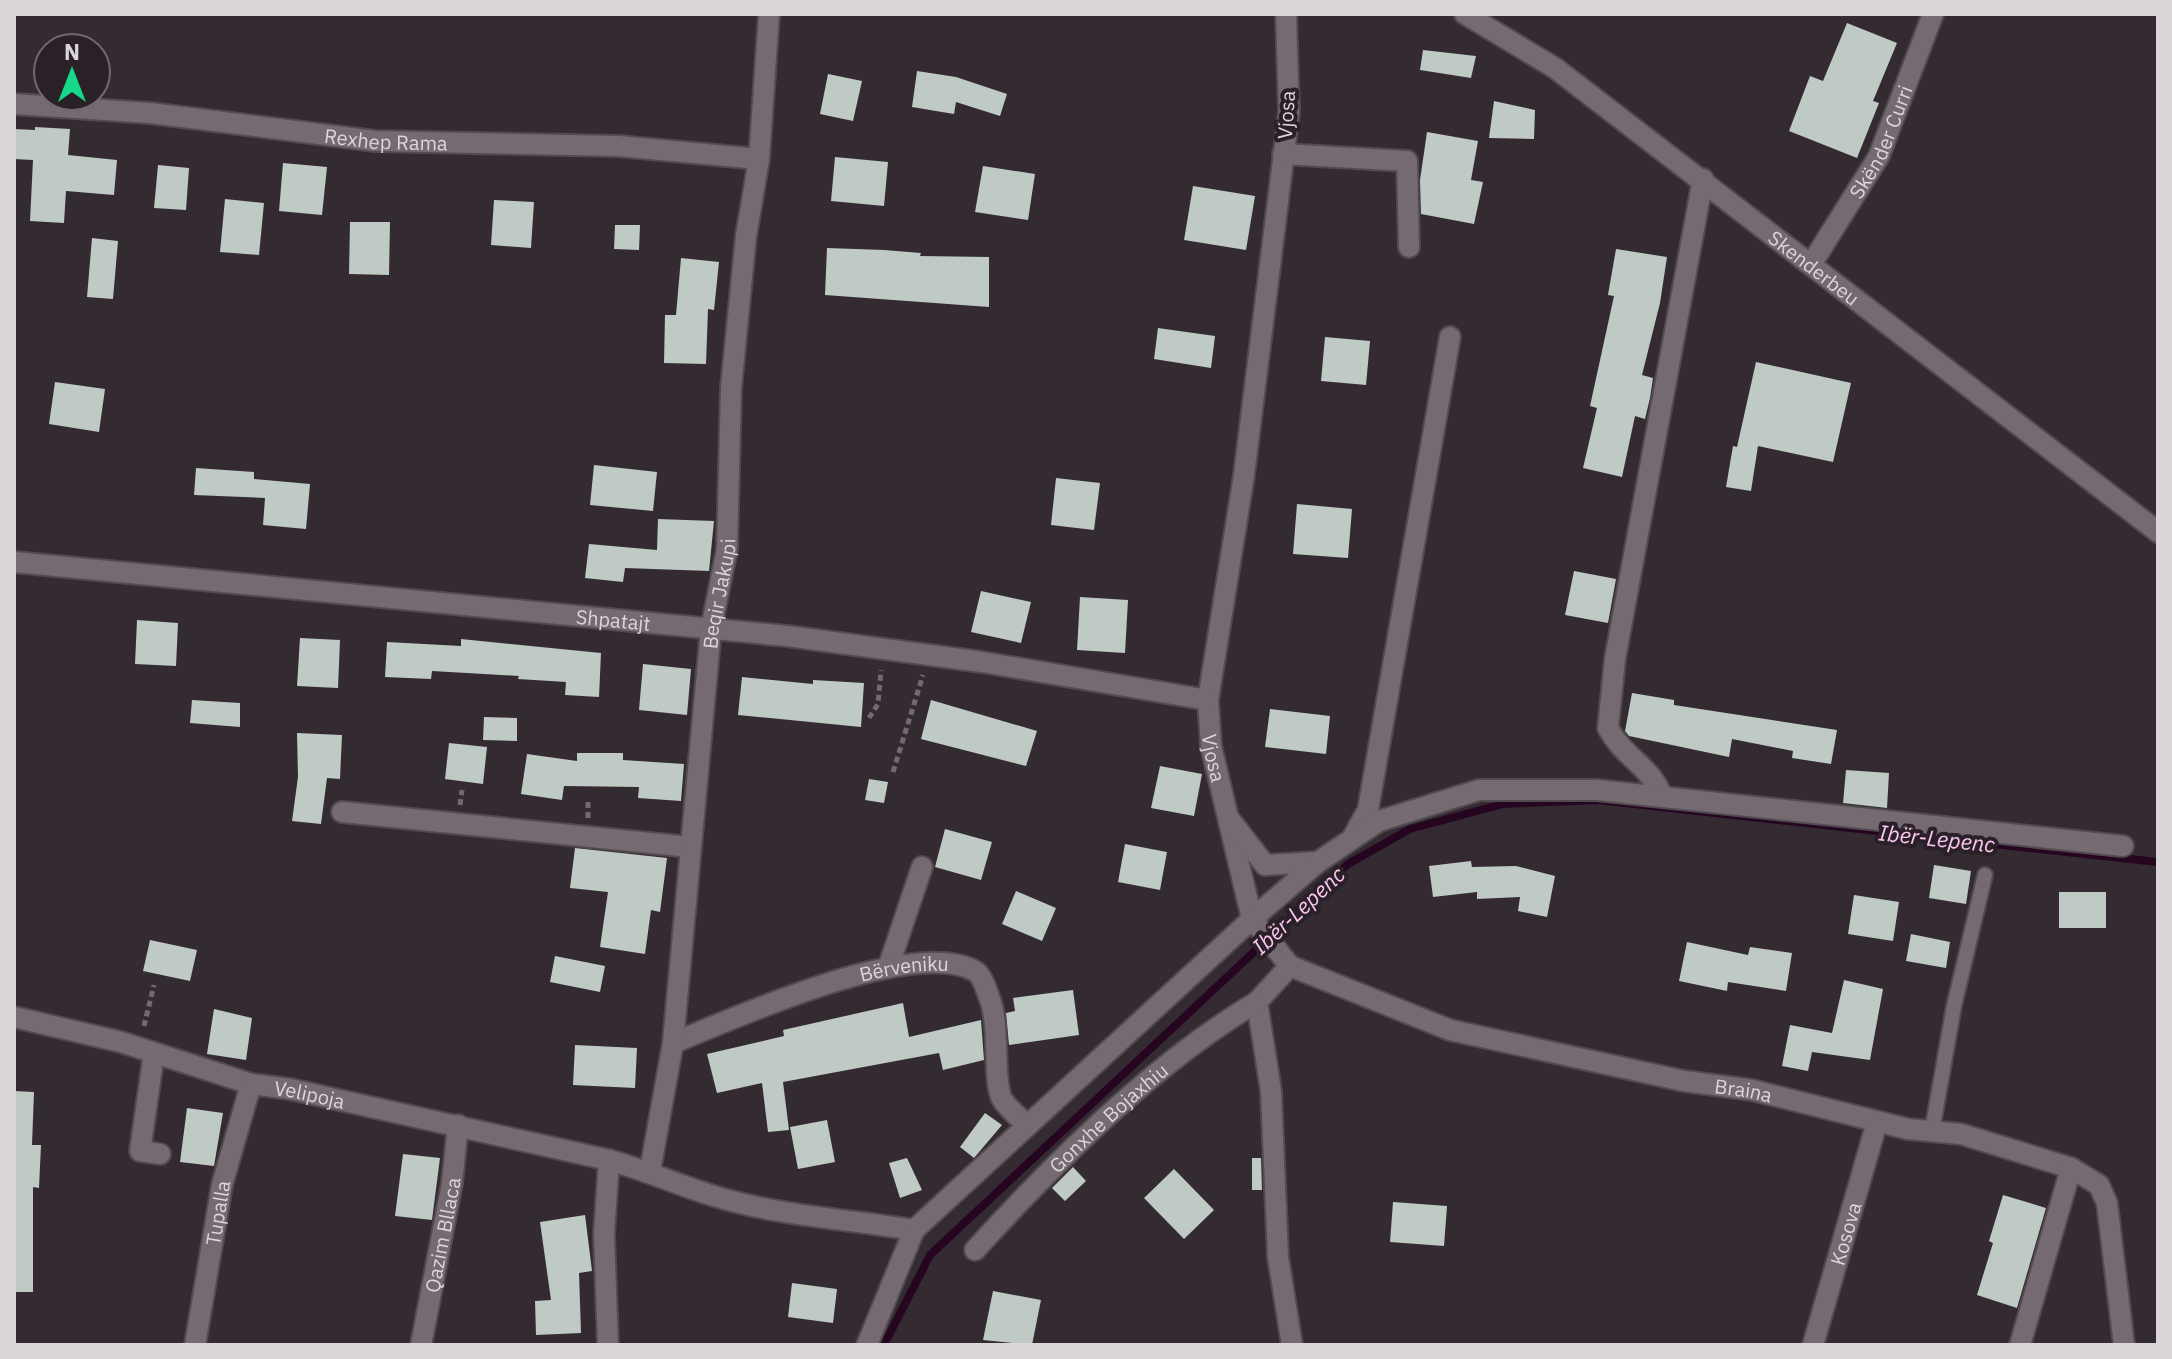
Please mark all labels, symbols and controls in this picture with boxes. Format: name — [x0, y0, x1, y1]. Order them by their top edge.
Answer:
north arrow — [32, 32, 112, 112]
text: N — [64, 37, 80, 66]
street label: Skënder Curri — [1842, 81, 1918, 203]
street label: Vjosa — [1271, 89, 1301, 140]
street label: Rexhep Rama — [323, 121, 448, 156]
street label: Skenderbeu — [1763, 224, 1865, 311]
street label: Beqir Jakupi — [696, 538, 741, 650]
street label: Shpatajt — [575, 602, 652, 636]
street label: Vjosa — [1197, 733, 1233, 785]
water label: Ibër-Lepenc — [1877, 817, 1997, 859]
water label: Ibër-Lepenc — [1245, 859, 1351, 960]
street label: Bërveniku — [856, 949, 950, 987]
street label: Gonxhe Bojaxhiu — [1043, 1056, 1173, 1178]
street label: Braina — [1713, 1072, 1776, 1108]
street label: Velipoja — [273, 1074, 348, 1114]
street label: Qazim Bllaca — [418, 1176, 466, 1295]
street label: Tupalla — [199, 1178, 236, 1247]
street label: Kosova — [1823, 1198, 1867, 1268]

